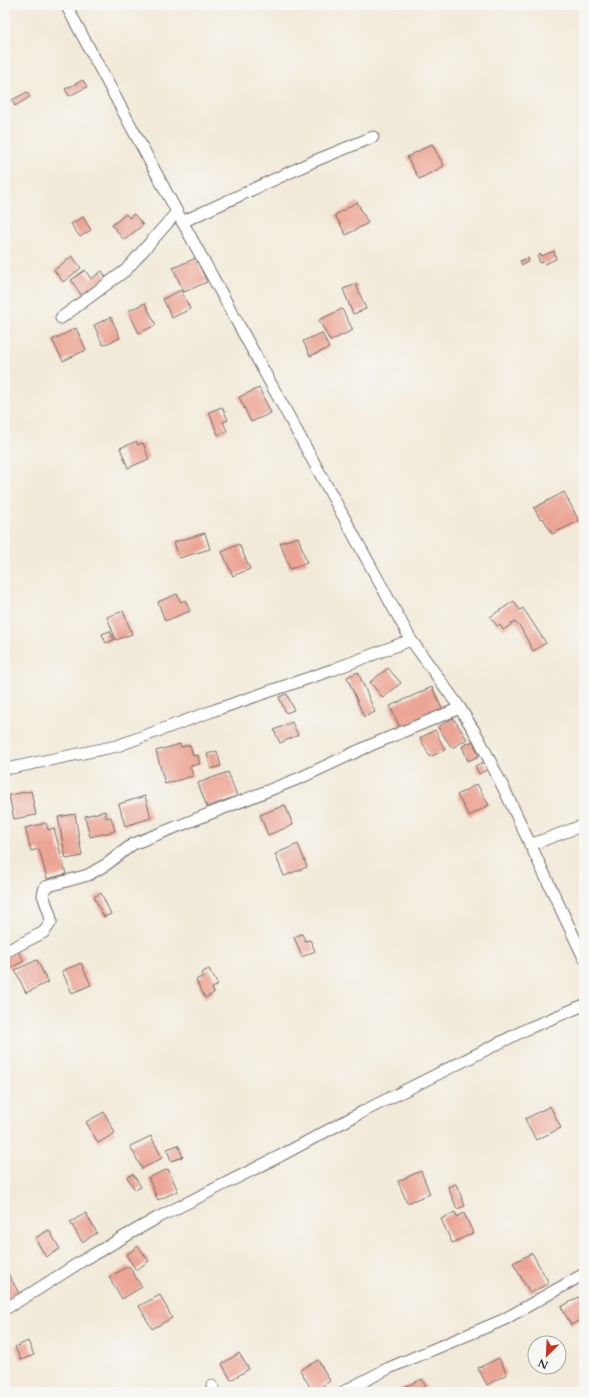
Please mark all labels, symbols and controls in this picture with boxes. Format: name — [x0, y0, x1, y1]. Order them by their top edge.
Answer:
north arrow — [527, 1335, 567, 1375]
text: N — [535, 1355, 551, 1372]

